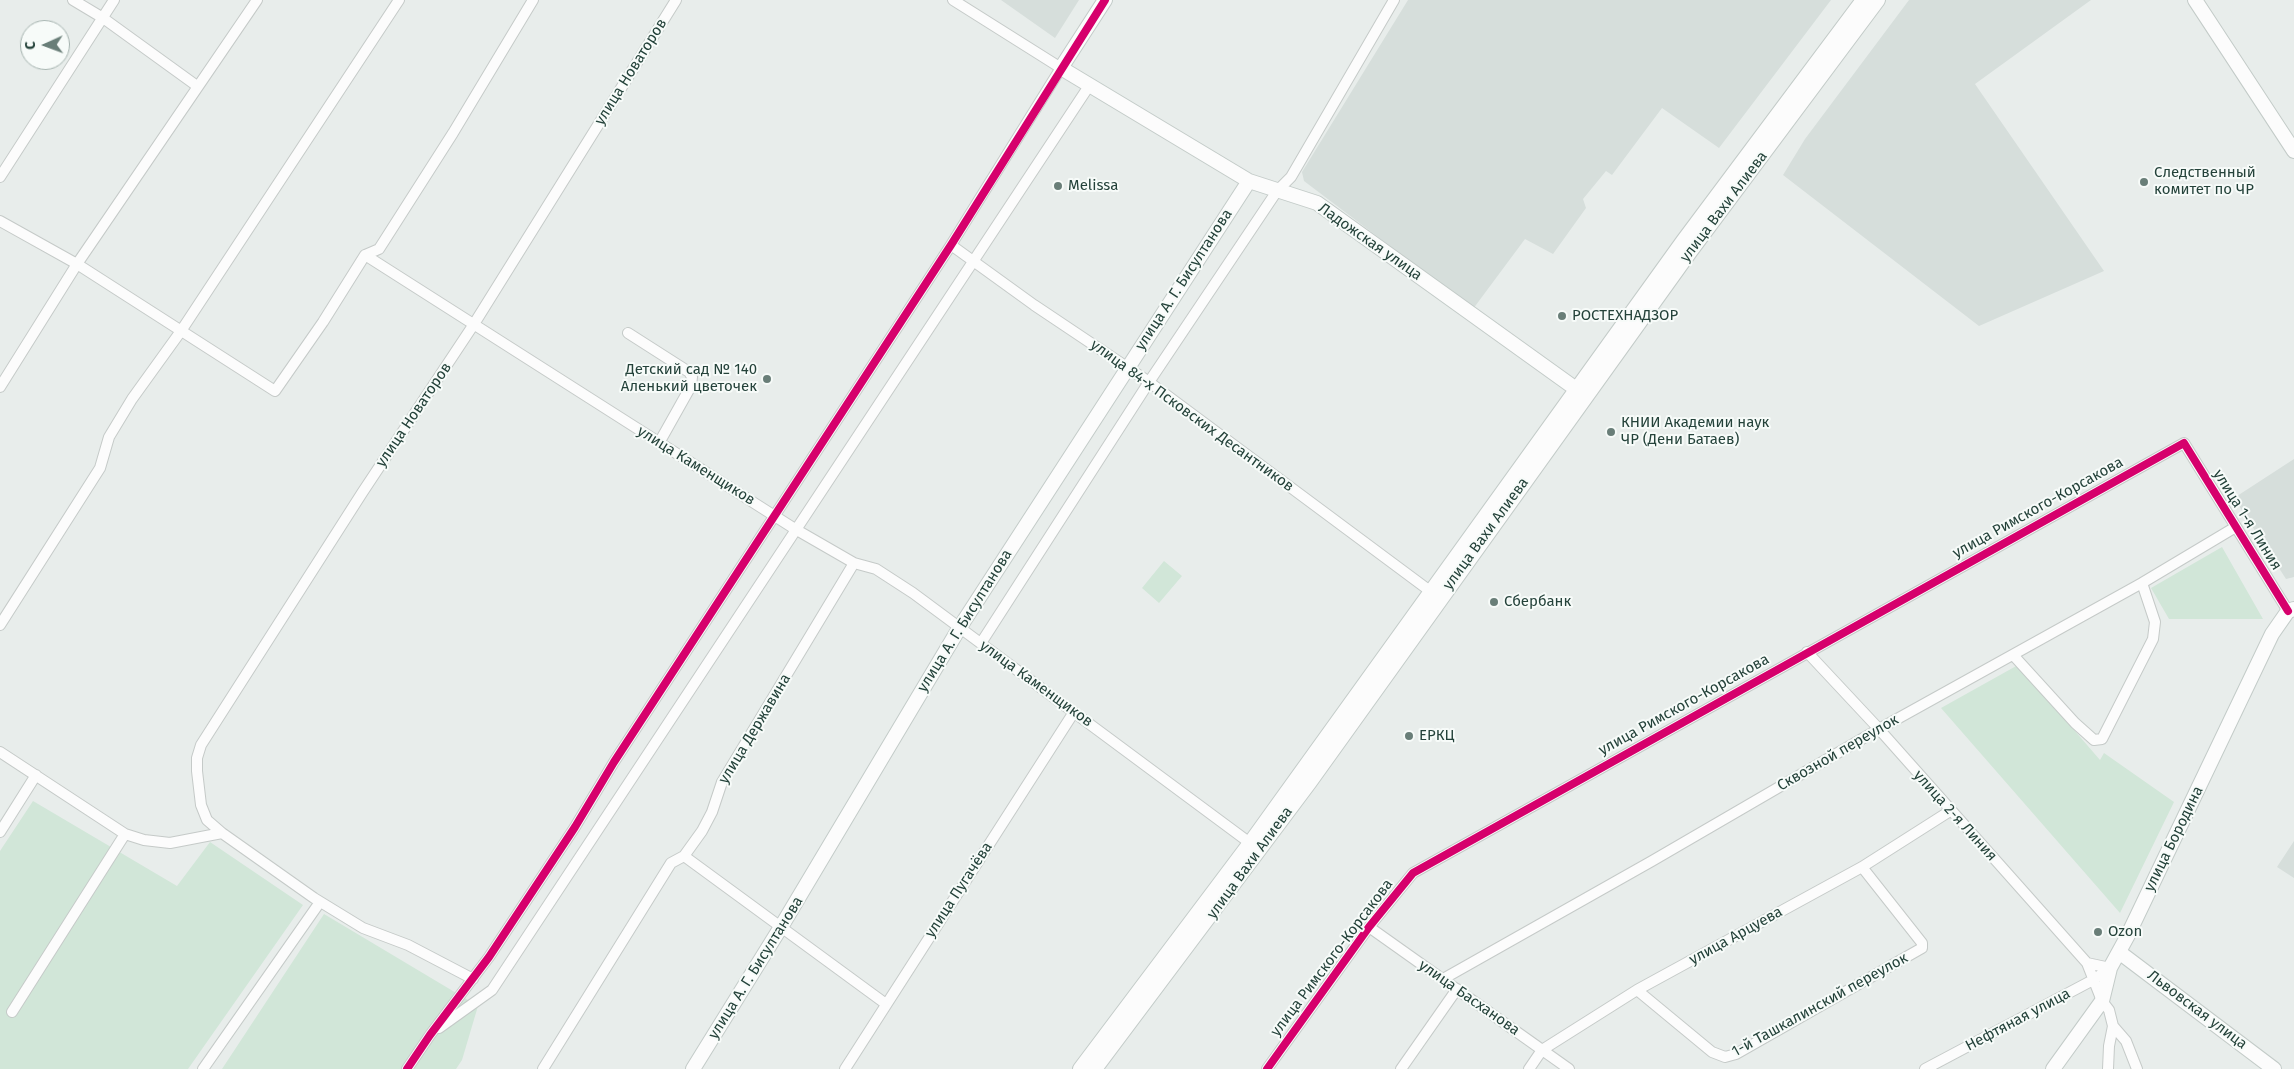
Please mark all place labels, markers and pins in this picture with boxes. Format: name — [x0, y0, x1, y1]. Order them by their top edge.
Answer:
place label: Следственный комитет по ЧР — [2154, 164, 2256, 199]
marker: Следственный комитет по ЧР — [2138, 176, 2150, 188]
place label: Melissa — [1068, 177, 1118, 195]
marker: Melissa — [1052, 180, 1064, 192]
place label: РОСТЕХНАДЗОР — [1572, 307, 1678, 325]
marker: РОСТЕХНАДЗОР — [1556, 310, 1568, 322]
place label: Детский сад № 140 Аленький цветочек — [621, 361, 757, 396]
marker: Детский сад № 140 Аленький цветочек — [761, 373, 773, 385]
place label: КНИИ Академии наук ЧР (Дени Батаев) — [1621, 414, 1769, 449]
marker: КНИИ Академии наук ЧР (Дени Батаев) — [1605, 426, 1617, 438]
place label: Сбербанк — [1504, 593, 1571, 611]
marker: Сбербанк — [1488, 596, 1500, 608]
place label: ЕРКЦ — [1419, 727, 1455, 745]
marker: ЕРКЦ — [1403, 730, 1415, 742]
place label: Ozon — [2108, 923, 2142, 941]
marker: Ozon — [2092, 926, 2104, 938]

